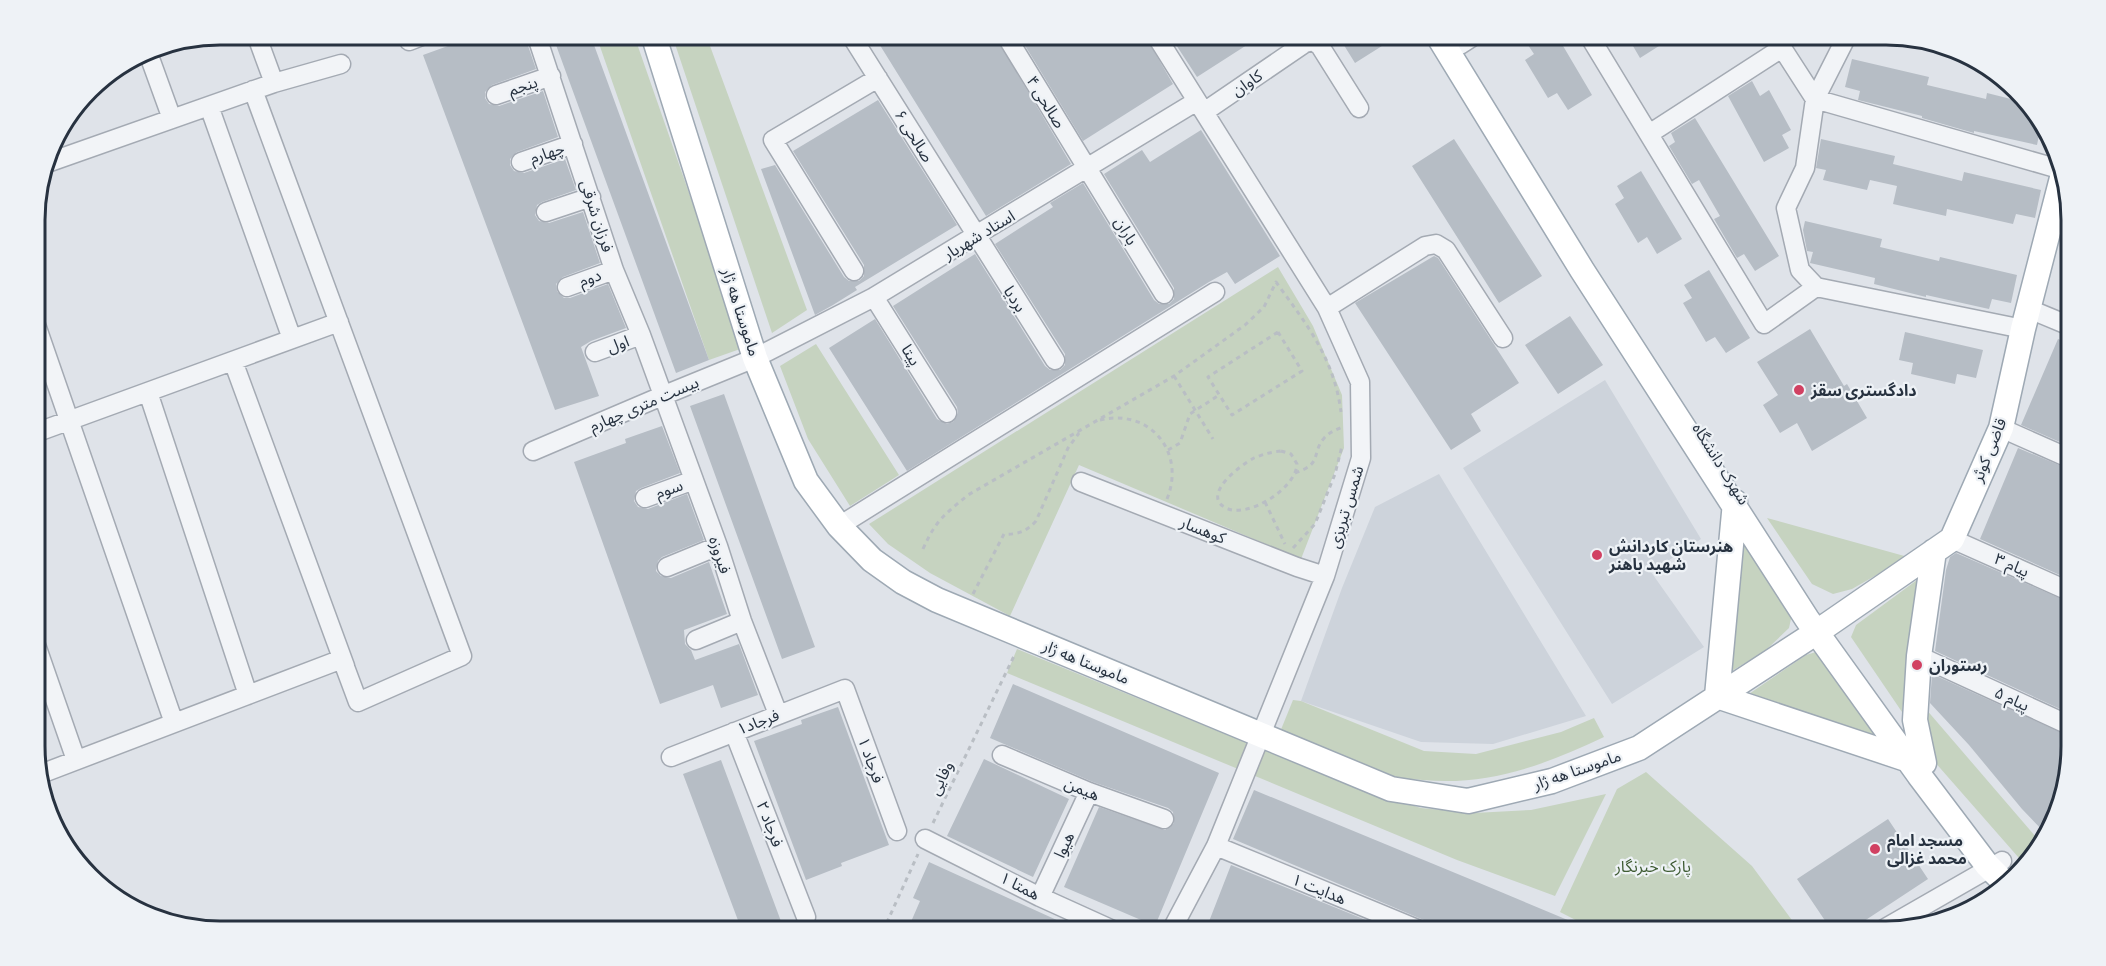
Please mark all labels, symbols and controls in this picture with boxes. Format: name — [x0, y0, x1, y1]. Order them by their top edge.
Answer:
street label: کاوان — [1228, 66, 1266, 100]
street label: پنجم — [506, 72, 541, 103]
street label: صالحی ۴ — [1023, 72, 1069, 132]
street label: صالحی ۶ — [891, 106, 937, 166]
street label: چهارم — [527, 139, 568, 170]
street label: فرزان شرقی — [576, 177, 618, 255]
street label: استاد شهریار — [939, 206, 1018, 264]
street label: باران — [1110, 214, 1142, 248]
street label: ماموستا هه ژار — [717, 264, 764, 359]
street label: دوم — [576, 265, 605, 294]
street label: بردیا — [1000, 282, 1030, 316]
street label: اول — [604, 331, 632, 358]
street label: پیتا — [896, 341, 925, 370]
street label: بیست متری چهارم — [586, 372, 703, 438]
place label: دادگستری سقز — [1810, 381, 1917, 400]
marker: دادگستری سقز — [1792, 383, 1806, 397]
street label: قاضی کوثر — [1967, 415, 2010, 486]
street label: شهرک دانشگاه — [1688, 420, 1754, 508]
street label: شمس تبریزی — [1324, 463, 1368, 551]
street label: سوم — [653, 475, 686, 506]
street label: کوهسار — [1177, 512, 1229, 548]
street label: فیروزه — [705, 534, 735, 576]
place label: هنرستان کاردانش شهید باهنر — [1608, 537, 1733, 574]
marker: هنرستان کاردانش شهید باهنر — [1590, 548, 1604, 562]
street label: پیام ۳ — [1990, 549, 2032, 584]
street label: ماموستا هه ژار — [1039, 636, 1132, 688]
place label: رستوران — [1929, 656, 1988, 675]
marker: رستوران — [1910, 658, 1924, 672]
street label: پیام ۵ — [1990, 683, 2032, 718]
street label: فرجاد۱ — [734, 705, 782, 739]
street label: فرجاد ۱ — [854, 734, 888, 786]
street label: ماموستا هه ژار — [1530, 746, 1623, 794]
street label: وفایی — [925, 758, 957, 798]
street label: هیمن — [1062, 773, 1102, 805]
street label: فرجاد ۲ — [753, 798, 787, 850]
street label: هیوا — [1050, 829, 1078, 861]
place label: مسجد امام محمد غزالی — [1887, 831, 1967, 868]
marker: مسجد امام محمد غزالی — [1868, 842, 1882, 856]
park label: پارک خبرنگار — [1614, 857, 1691, 877]
street label: همتا ۱ — [997, 868, 1043, 904]
street label: هدایت ۱ — [1289, 870, 1349, 908]

